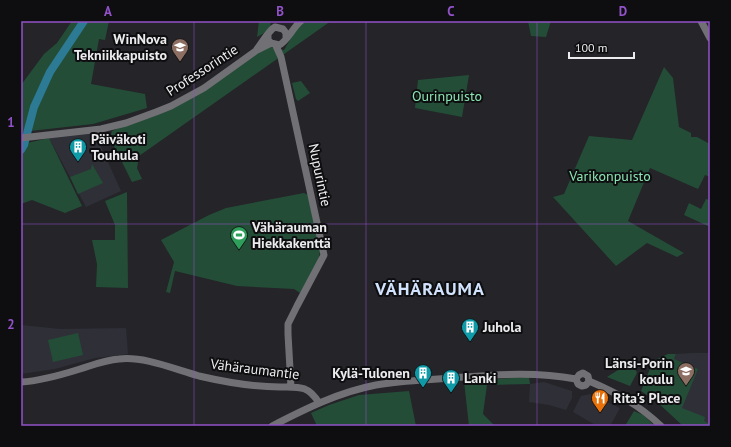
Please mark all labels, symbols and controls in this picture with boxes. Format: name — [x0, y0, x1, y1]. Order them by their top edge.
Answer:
text: A — [104, 3, 112, 20]
text: B — [276, 3, 284, 20]
text: C — [447, 3, 455, 20]
text: D — [619, 3, 627, 20]
place label: WinNova Tekniikkapuisto — [74, 30, 167, 64]
scale bar — [569, 34, 634, 60]
school or university icon: WinNova Tekniikkapuisto — [170, 37, 190, 62]
street label: Professorintie — [163, 40, 241, 100]
text: 100 m — [575, 40, 608, 55]
park label: Ourinpuisto — [412, 87, 482, 105]
text: 1 — [7, 114, 15, 131]
place label: Päiväkoti Touhula — [91, 130, 146, 164]
building icon: Päiväkoti Touhula — [68, 137, 88, 162]
street label: Nupurintie — [305, 142, 335, 208]
park label: Varikonpuisto — [568, 167, 651, 185]
place label: Vähärauman Hiekkakenttä — [251, 218, 331, 252]
sports icon: Vähärauman Hiekkakenttä — [229, 225, 249, 250]
district label: VÄHÄRAUMA — [374, 277, 485, 300]
text: 2 — [7, 316, 15, 333]
building icon: Juhola — [460, 317, 480, 342]
place label: Juhola — [482, 318, 521, 336]
street label: Vähäraumantie — [208, 354, 301, 383]
place label: Länsi-Porin koulu — [605, 354, 673, 388]
school or university icon: Länsi-Porin koulu — [676, 361, 696, 386]
building icon: Kylä-Tulonen — [413, 363, 433, 388]
place label: Kylä-Tulonen — [332, 364, 410, 382]
building icon: Lanki — [441, 368, 461, 393]
place label: Lanki — [464, 369, 497, 387]
restaurant icon: Rita's Place — [590, 388, 610, 413]
place label: Rita's Place — [613, 389, 680, 407]

